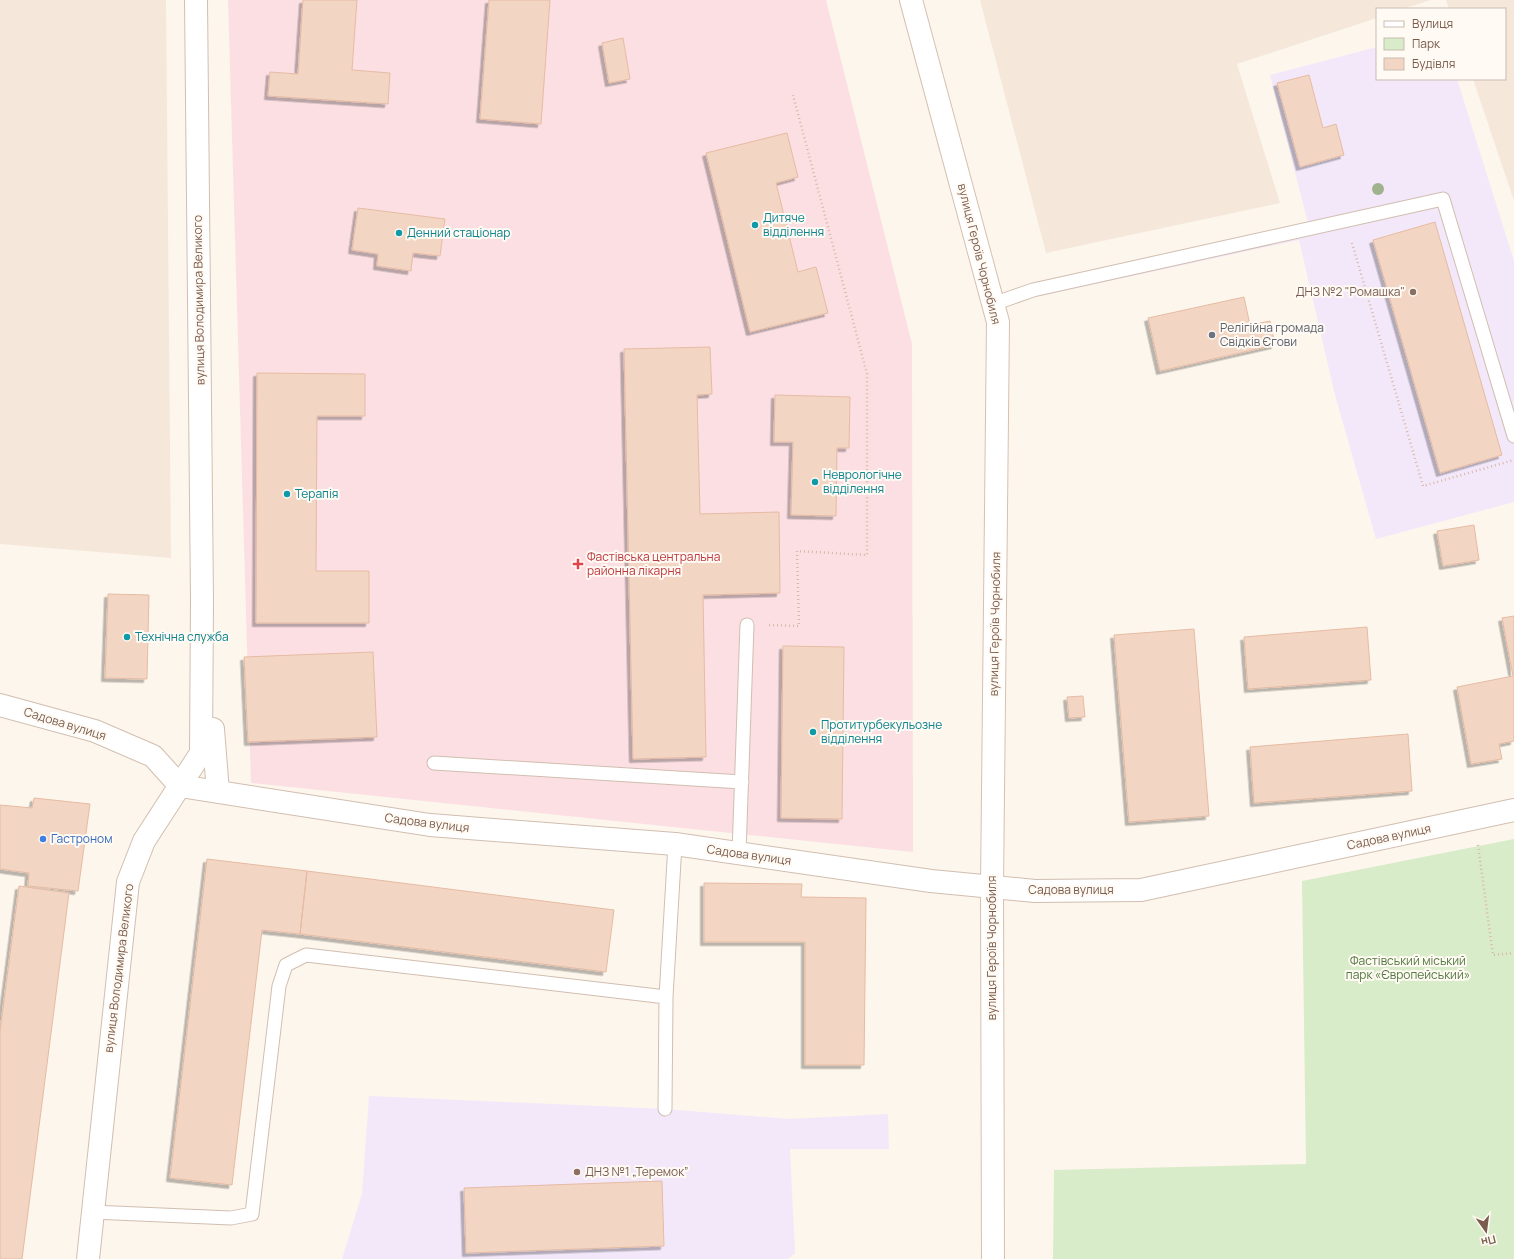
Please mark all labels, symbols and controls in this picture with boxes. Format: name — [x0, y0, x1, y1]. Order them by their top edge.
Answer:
legend — [1376, 8, 1506, 80]
text: Вулиця — [1412, 15, 1453, 32]
text: Парк — [1412, 35, 1441, 52]
text: Будівля — [1412, 55, 1455, 72]
street label: вулиця Героїв Чорнобиля — [954, 182, 1005, 326]
place label: Дитяче відділення — [763, 209, 824, 240]
street label: вулиця Володимира Великого — [189, 215, 208, 385]
marker: Дитяче відділення — [750, 220, 760, 230]
place label: Денний стаціонар — [407, 224, 510, 241]
marker: Денний стаціонар — [394, 228, 404, 238]
place label: ДНЗ №2 "Ромашка" — [1296, 283, 1405, 300]
marker: ДНЗ №2 "Ромашка" — [1408, 287, 1418, 297]
place label: Релігійна громада Свідків Єгови — [1220, 319, 1324, 350]
marker: Релігійна громада Свідків Єгови — [1207, 330, 1217, 340]
place label: Неврологічне відділення — [823, 466, 902, 497]
marker: Неврологічне відділення — [810, 477, 820, 487]
place label: Терапія — [295, 485, 338, 502]
marker: Терапія — [282, 489, 292, 499]
place label: Фастівська центральна районна лікарня — [587, 548, 720, 579]
street label: вулиця Героїв Чорнобиля — [985, 552, 1004, 696]
marker: Фастівська центральна районна лікарня — [572, 558, 584, 570]
place label: Технічна служба — [135, 628, 229, 645]
marker: Технічна служба — [122, 632, 132, 642]
street label: Садова вулиця — [22, 703, 108, 744]
place label: Протитурбекульозне відділення — [821, 716, 942, 747]
marker: Протитурбекульозне відділення — [808, 727, 818, 737]
street label: Садова вулиця — [384, 809, 470, 836]
street label: Садова вулиця — [1345, 819, 1432, 854]
place label: Гастроном — [51, 830, 112, 847]
marker: Гастроном — [38, 834, 48, 844]
street label: Садова вулиця — [706, 840, 793, 869]
street label: вулиця Героїв Чорнобиля — [983, 876, 1000, 1020]
street label: Садова вулиця — [1028, 881, 1114, 898]
street label: вулиця Володимира Великого — [100, 883, 137, 1053]
park label: Фастівський міський парк «Європейський» — [1346, 952, 1470, 983]
place label: ДНЗ №1 „Теремок” — [585, 1163, 689, 1180]
marker: ДНЗ №1 „Теремок” — [572, 1167, 582, 1177]
north arrow — [1466, 1211, 1506, 1251]
text: Пн — [1479, 1232, 1498, 1250]

